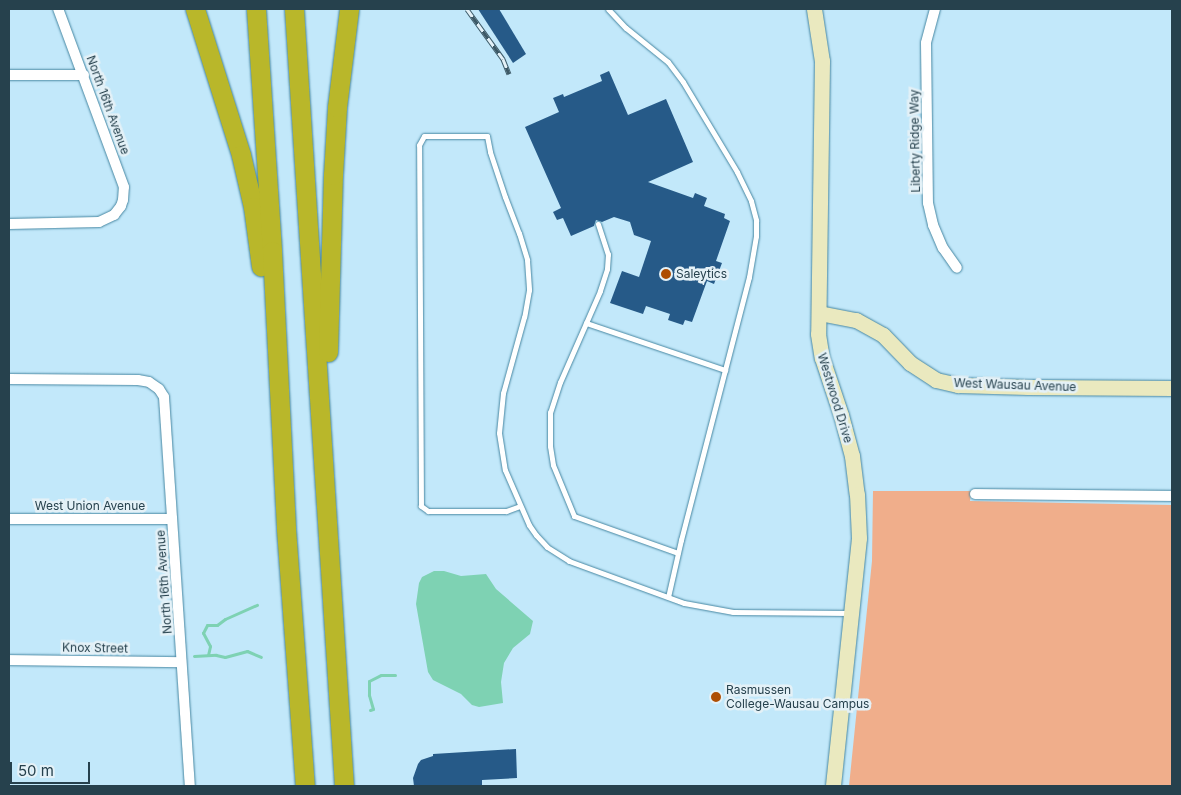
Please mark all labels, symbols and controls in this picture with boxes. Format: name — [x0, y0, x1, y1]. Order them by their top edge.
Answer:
street label: North 16th Avenue — [83, 54, 133, 156]
street label: Liberty Ridge Way — [907, 89, 923, 193]
place label: Saleytics — [676, 267, 727, 281]
marker: Saleytics — [660, 268, 672, 280]
street label: Westwood Drive — [814, 351, 856, 445]
street label: West Wausau Avenue — [953, 376, 1077, 394]
street label: West Union Avenue — [35, 499, 145, 513]
street label: North 16th Avenue — [153, 530, 175, 634]
street label: Knox Street — [62, 640, 128, 656]
place label: Rasmussen College-Wausau Campus — [726, 683, 869, 711]
marker: Rasmussen College-Wausau Campus — [710, 691, 722, 703]
scale bar — [12, 752, 92, 784]
text: 50 m — [18, 761, 54, 780]

